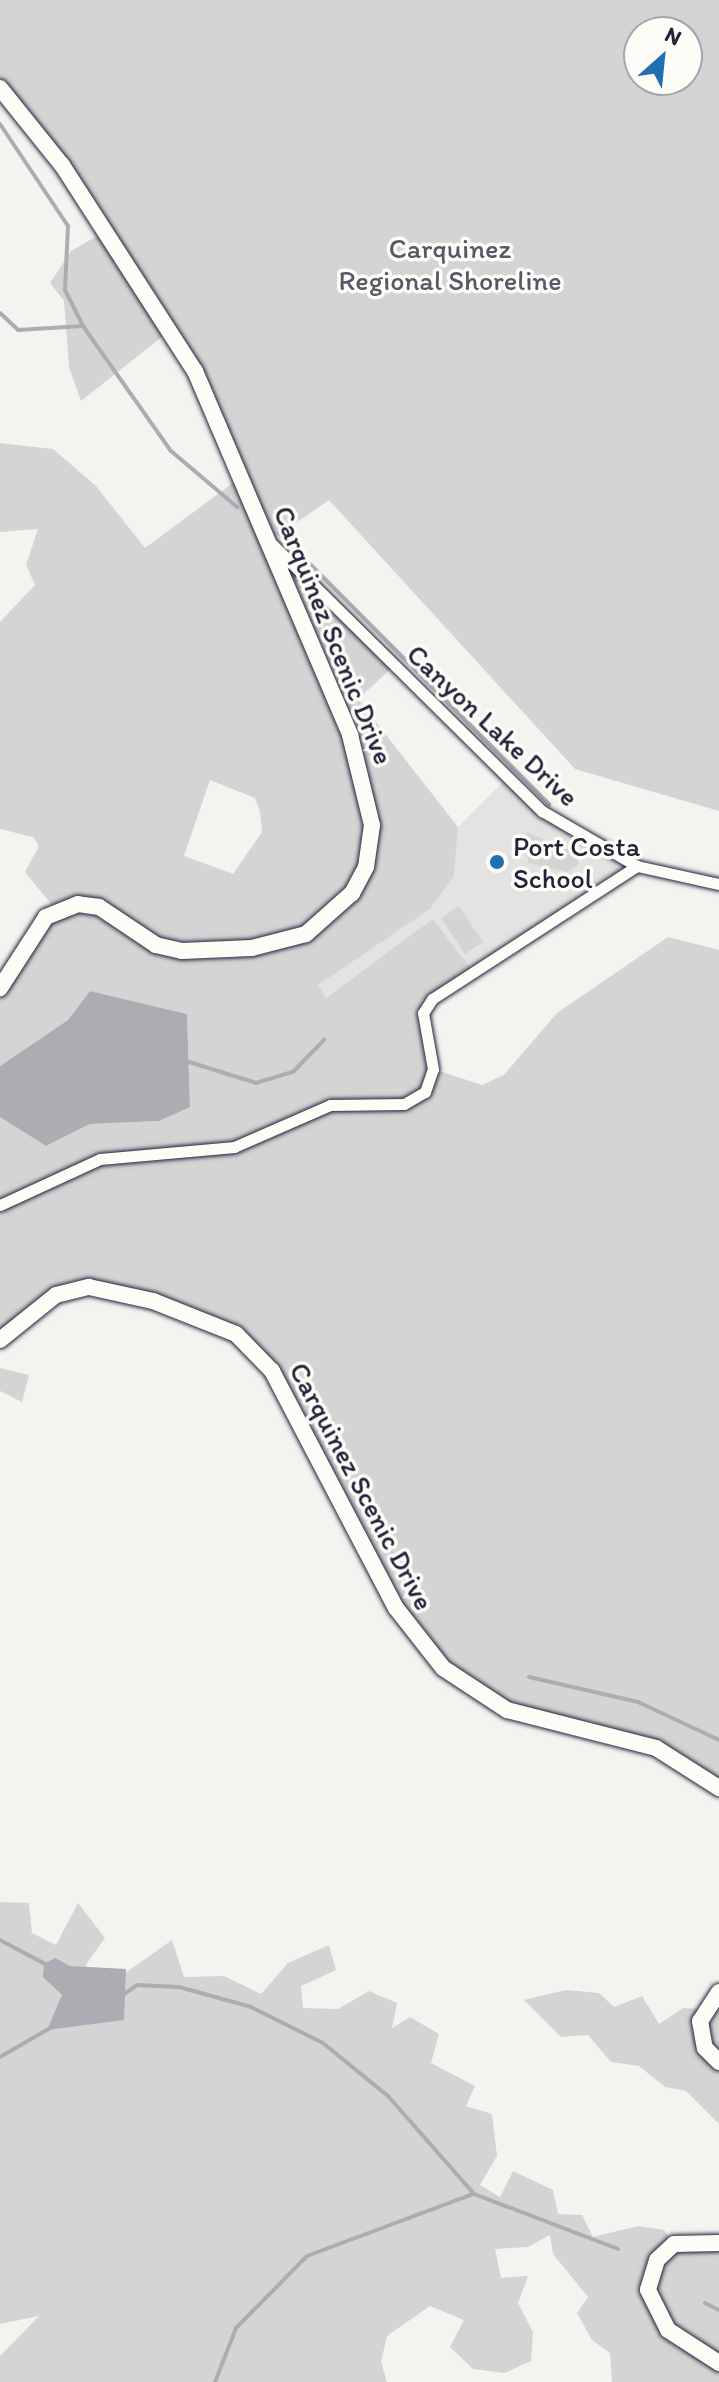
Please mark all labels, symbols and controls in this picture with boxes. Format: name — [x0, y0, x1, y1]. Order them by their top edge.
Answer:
north arrow — [623, 16, 703, 96]
text: N — [660, 21, 686, 51]
park label: Carquinez Regional Shoreline — [339, 231, 561, 297]
street label: Carquinez Scenic Drive — [267, 501, 401, 769]
street label: Canyon Lake Drive — [400, 636, 586, 814]
place label: Port Costa School — [513, 829, 639, 895]
marker: Port Costa School — [488, 853, 506, 871]
street label: Carquinez Scenic Drive — [282, 1356, 442, 1616]

